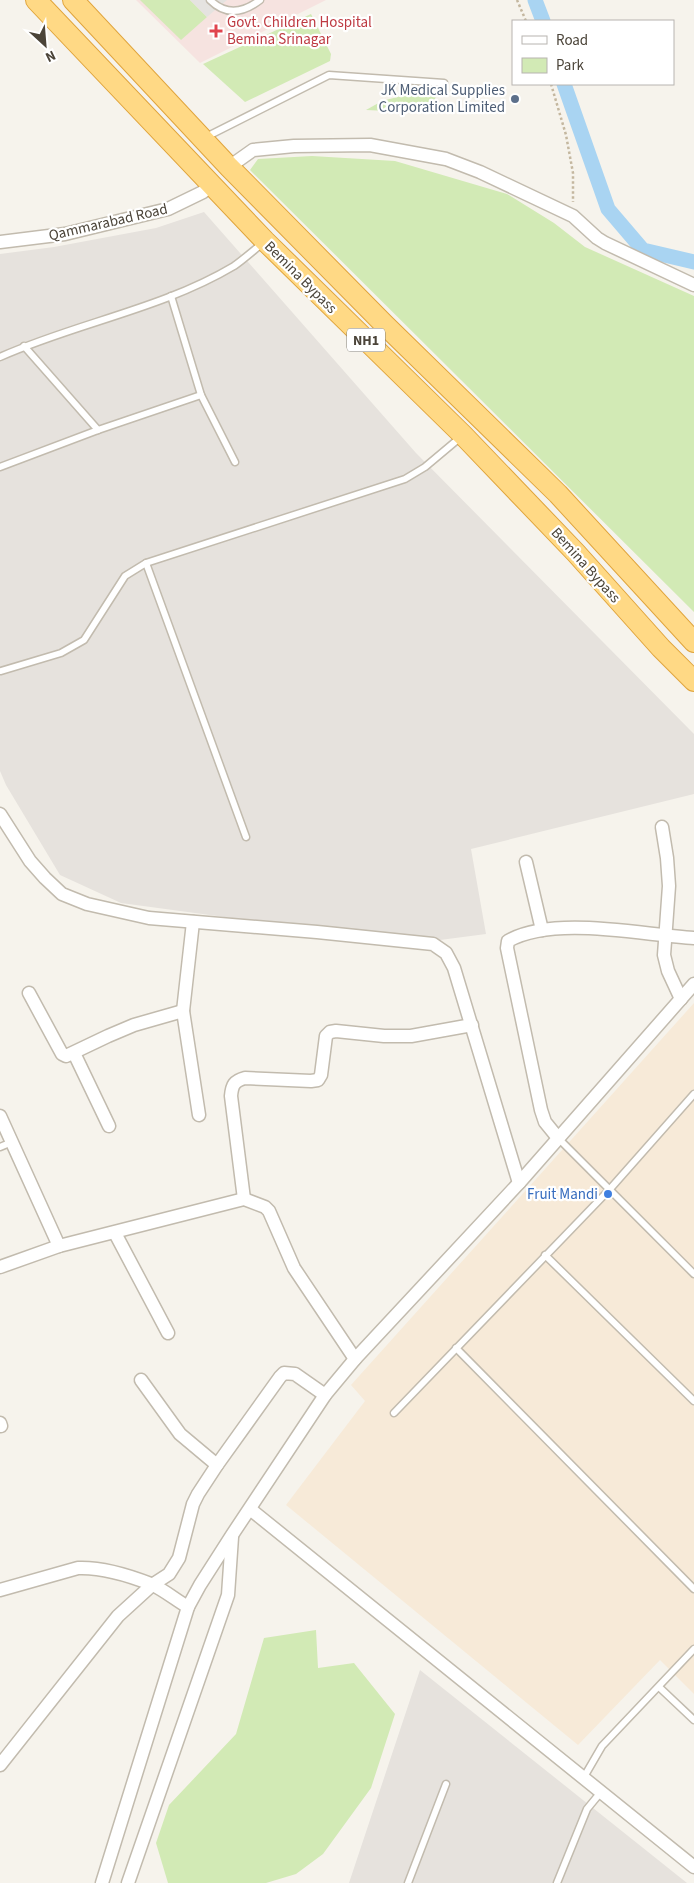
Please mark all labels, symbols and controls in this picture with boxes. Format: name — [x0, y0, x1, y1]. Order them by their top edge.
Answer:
place label: Govt. Children Hospital Bemina Srinagar — [227, 12, 372, 50]
north arrow — [20, 20, 70, 70]
legend — [512, 20, 674, 85]
marker: Govt. Children Hospital Bemina Srinagar — [209, 24, 223, 38]
text: Road — [556, 30, 588, 51]
text: N — [42, 45, 59, 67]
text: Park — [556, 55, 585, 76]
place label: JK Medical Supplies Corporation Limited — [379, 80, 505, 118]
marker: JK Medical Supplies Corporation Limited — [509, 93, 521, 105]
street label: Qammarabad Road — [47, 199, 170, 246]
street label: Bemina Bypass — [260, 236, 342, 318]
road number: NH1 — [347, 328, 385, 352]
street label: Bemina Bypass — [546, 523, 625, 608]
place label: Fruit Mandi — [527, 1184, 598, 1205]
marker: Fruit Mandi — [602, 1188, 614, 1200]

